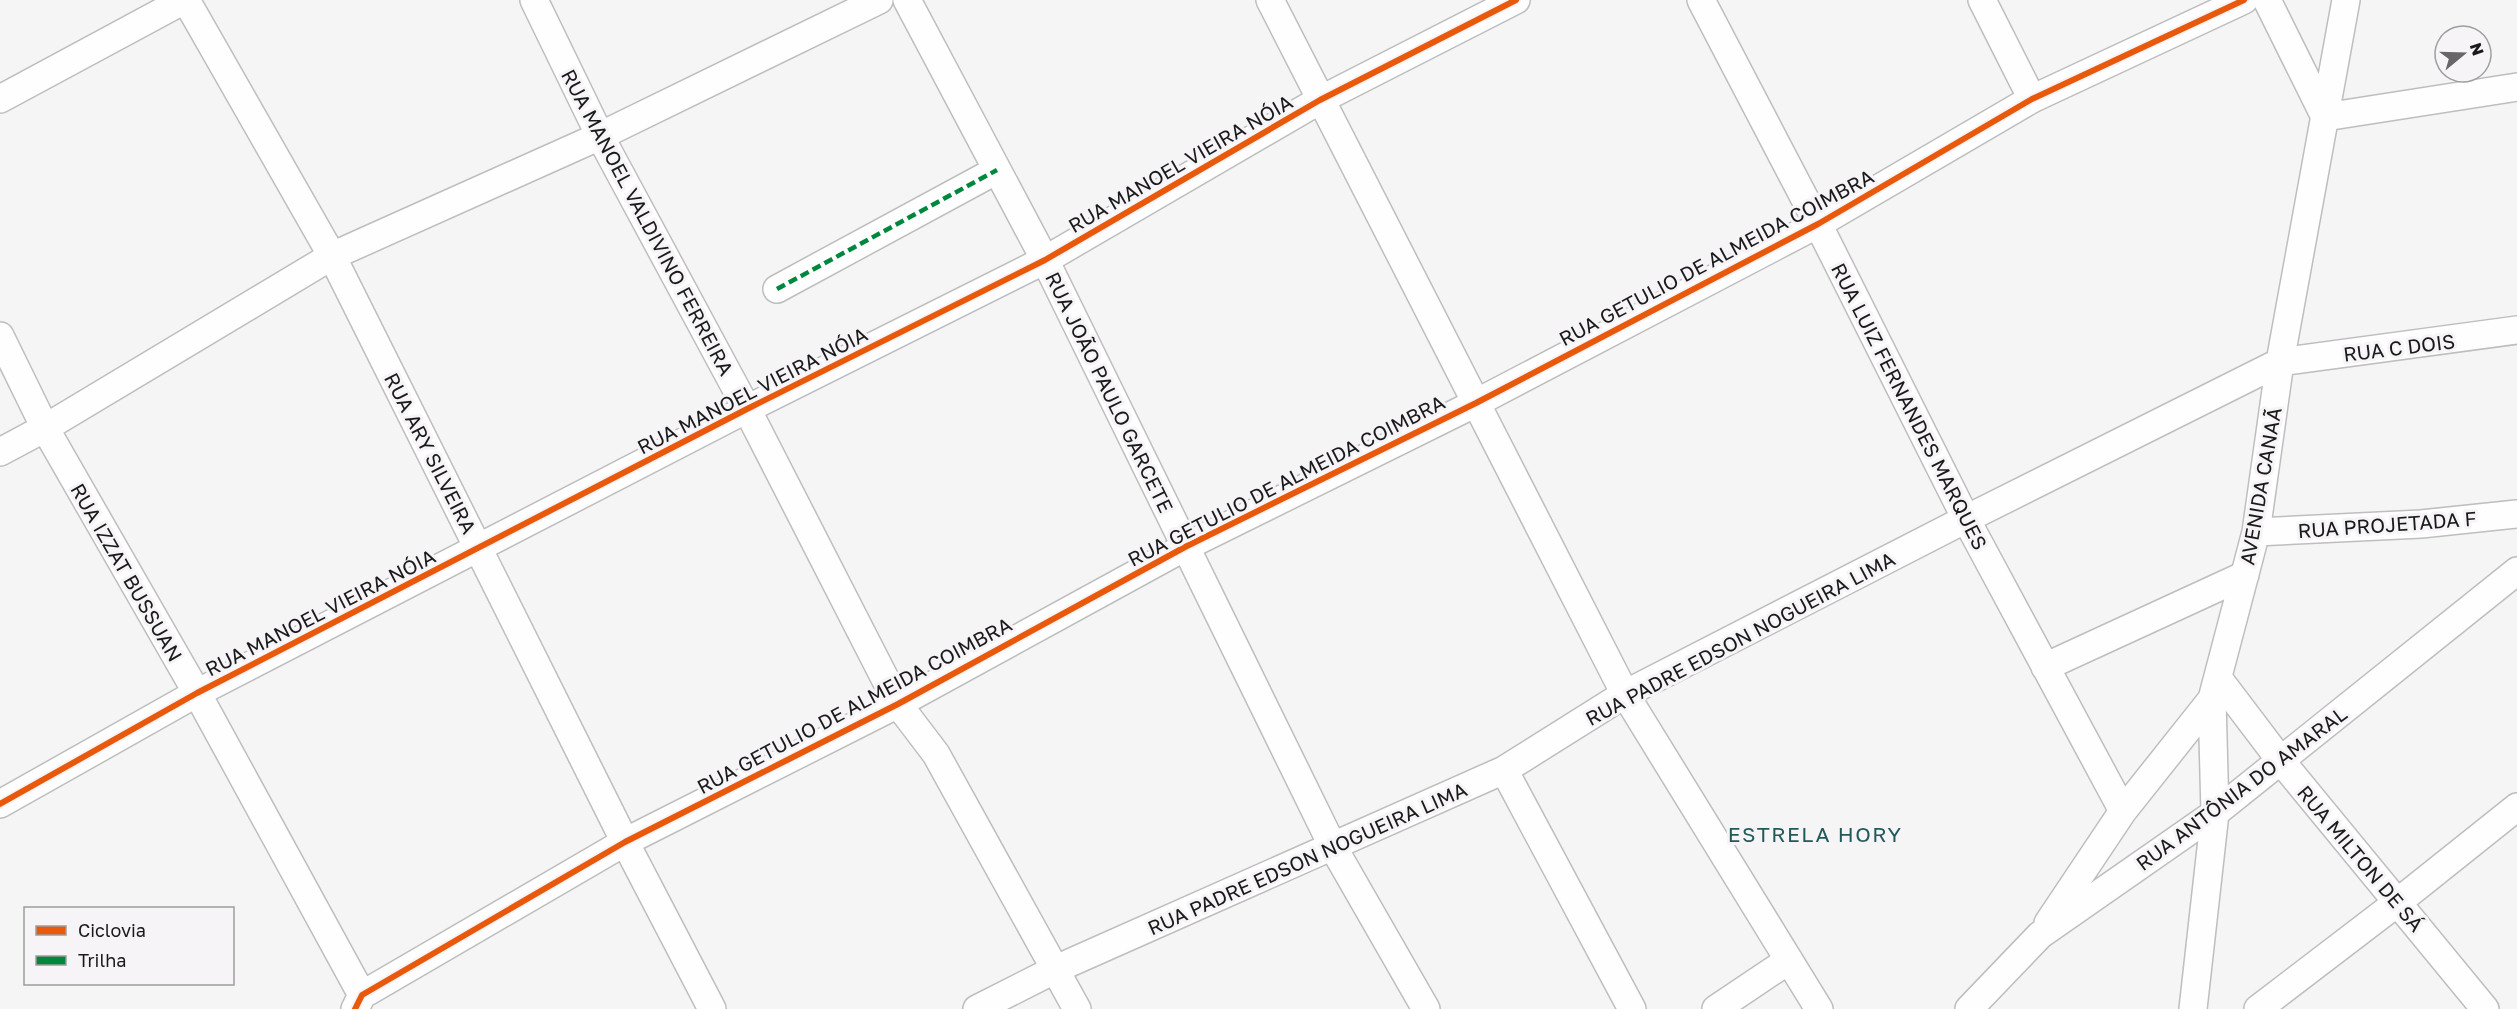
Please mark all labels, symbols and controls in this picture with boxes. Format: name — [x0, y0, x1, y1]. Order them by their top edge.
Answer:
north arrow — [2433, 24, 2493, 84]
text: N — [2466, 40, 2489, 58]
street label: RUA MANOEL VALDIVINO FERREIRA — [557, 65, 739, 379]
street label: RUA MANOEL VIEIRA NÓIA — [1064, 89, 1296, 237]
street label: RUA GETULIO DE ALMEIDA COIMBRA — [1555, 164, 1877, 350]
street label: RUA LUIZ FERNANDES MARQUES — [1827, 259, 1993, 553]
street label: RUA JOÃO PAULO GARCETE — [1041, 268, 1179, 516]
street label: RUA MANOEL VIEIRA NÓIA — [633, 321, 871, 459]
street label: RUA C DOIS — [2342, 328, 2456, 366]
street label: RUA ARY SILVEIRA — [380, 369, 482, 537]
street label: RUA GETULIO DE ALMEIDA COIMBRA — [1123, 389, 1449, 571]
street label: AVENIDA CANAÃ — [2234, 405, 2286, 567]
street label: RUA IZZAT BUSSUAN — [66, 479, 188, 665]
street label: RUA PROJETADA F — [2297, 506, 2477, 542]
street label: RUA MANOEL VIEIRA NÓIA — [201, 543, 439, 681]
street label: RUA PADRE EDSON NOGUEIRA LIMA — [1581, 546, 1899, 730]
street label: RUA GETULIO DE ALMEIDA COIMBRA — [693, 612, 1015, 798]
street label: RUA ANTÔNIA DO AMARAL — [2131, 701, 2351, 875]
street label: RUA PADRE EDSON NOGUEIRA LIMA — [1144, 776, 1470, 940]
street label: RUA MILTON DE SÁ — [2293, 780, 2429, 936]
district label: ESTRELA HORY — [1728, 821, 1902, 847]
legend — [24, 907, 234, 985]
text: Ciclovia — [78, 919, 146, 941]
text: Trilha — [78, 949, 126, 971]

